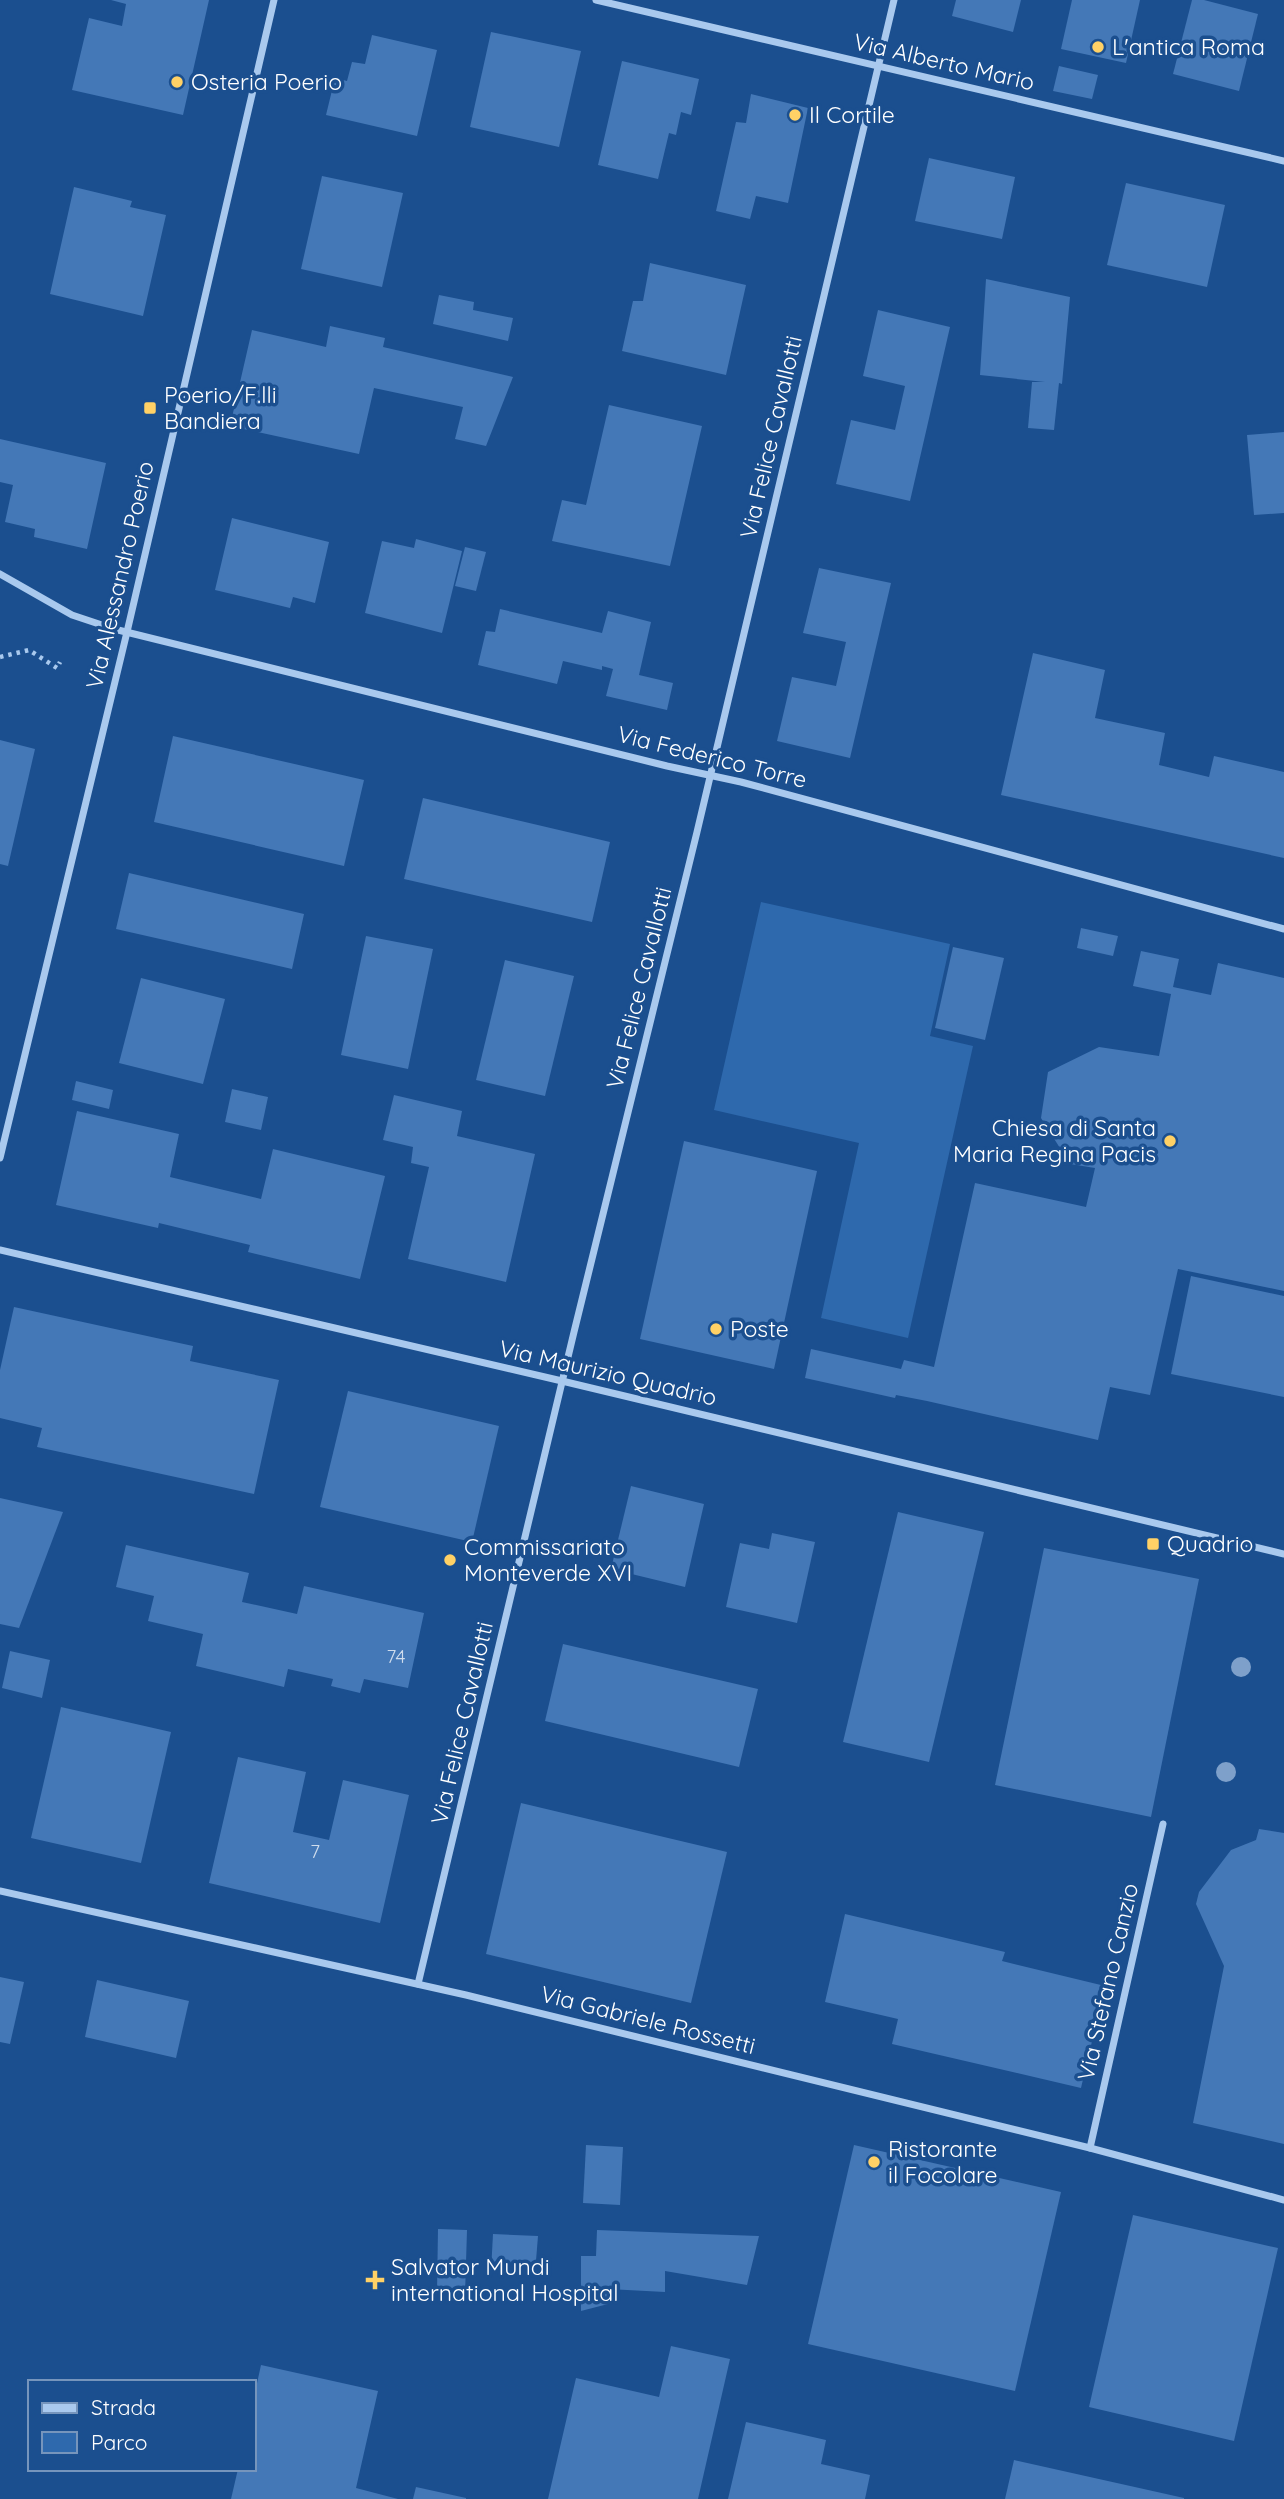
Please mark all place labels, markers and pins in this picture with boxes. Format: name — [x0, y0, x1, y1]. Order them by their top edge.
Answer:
place label: L'antica Roma — [1112, 32, 1265, 61]
marker: L'antica Roma — [1090, 39, 1106, 55]
place label: Osteria Poerio — [191, 67, 342, 96]
marker: Osteria Poerio — [169, 74, 185, 90]
place label: Il Cortile — [809, 100, 895, 129]
marker: Il Cortile — [787, 107, 803, 123]
place label: Poerio/F.lli Bandiera — [164, 380, 277, 435]
marker: Poerio/F.lli Bandiera — [142, 400, 158, 416]
place label: Chiesa di Santa Maria Regina Pacis — [953, 1113, 1156, 1168]
marker: Chiesa di Santa Maria Regina Pacis — [1162, 1133, 1178, 1149]
place label: Poste — [730, 1314, 789, 1343]
marker: Poste — [708, 1321, 724, 1337]
place label: Quadrio — [1167, 1529, 1253, 1558]
place label: Commissariato Monteverde XVI — [464, 1532, 632, 1587]
marker: Quadrio — [1145, 1536, 1161, 1552]
marker: Commissariato Monteverde XVI — [442, 1552, 458, 1568]
place label: Ristorante il Focolare — [888, 2134, 997, 2189]
marker: Ristorante il Focolare — [866, 2154, 882, 2170]
place label: Salvator Mundi international Hospital — [391, 2252, 619, 2307]
marker: Salvator Mundi international Hospital — [365, 2270, 385, 2290]

